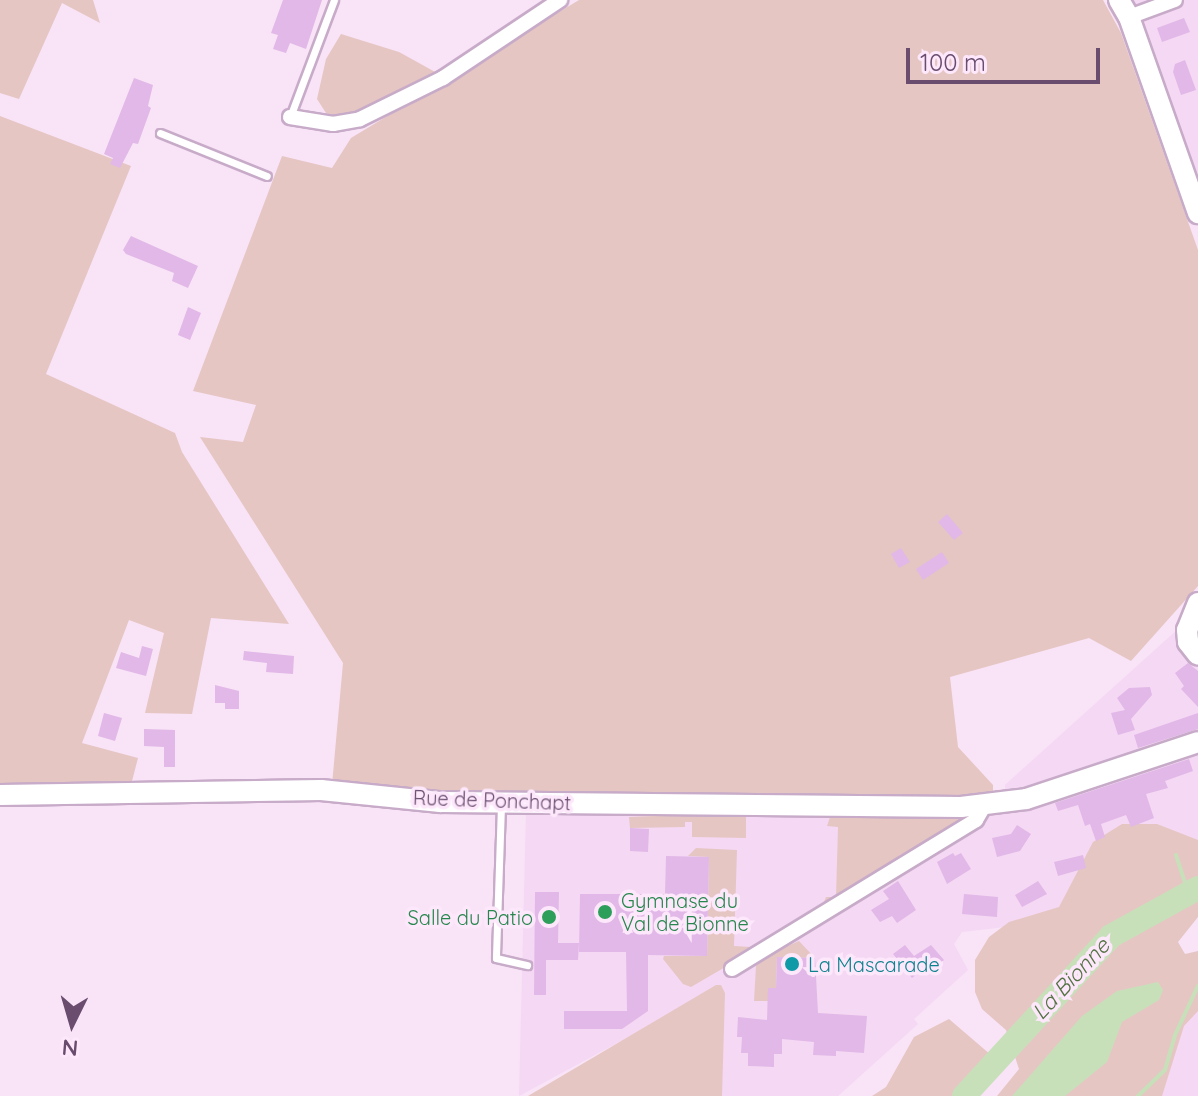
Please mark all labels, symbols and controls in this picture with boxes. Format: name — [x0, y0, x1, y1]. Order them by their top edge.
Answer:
scale bar — [910, 32, 1104, 82]
text: 100 m — [920, 47, 986, 77]
street label: Rue de Ponchapt — [412, 785, 572, 815]
place label: Gymnase du Val de Bionne — [621, 888, 749, 935]
marker: Gymnase du Val de Bionne — [596, 903, 614, 921]
place label: Salle du Patio — [408, 905, 533, 929]
marker: Salle du Patio — [540, 908, 558, 926]
water label: La Bionne — [1027, 933, 1115, 1025]
place label: La Mascarade — [808, 952, 940, 976]
marker: La Mascarade — [783, 955, 801, 973]
north arrow — [32, 984, 112, 1064]
text: N — [61, 1033, 79, 1063]

